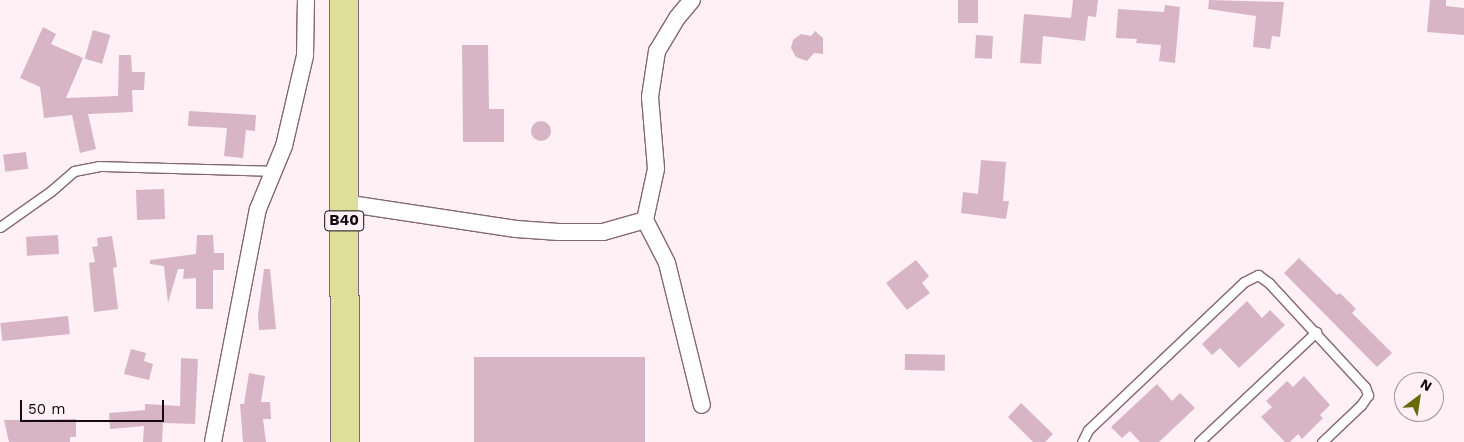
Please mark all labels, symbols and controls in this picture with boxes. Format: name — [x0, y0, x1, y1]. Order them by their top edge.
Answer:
road number: B40 — [324, 208, 364, 234]
north arrow — [1394, 372, 1444, 422]
text: N — [1418, 375, 1435, 395]
scale bar — [22, 390, 166, 422]
text: 50 m — [28, 400, 65, 418]

